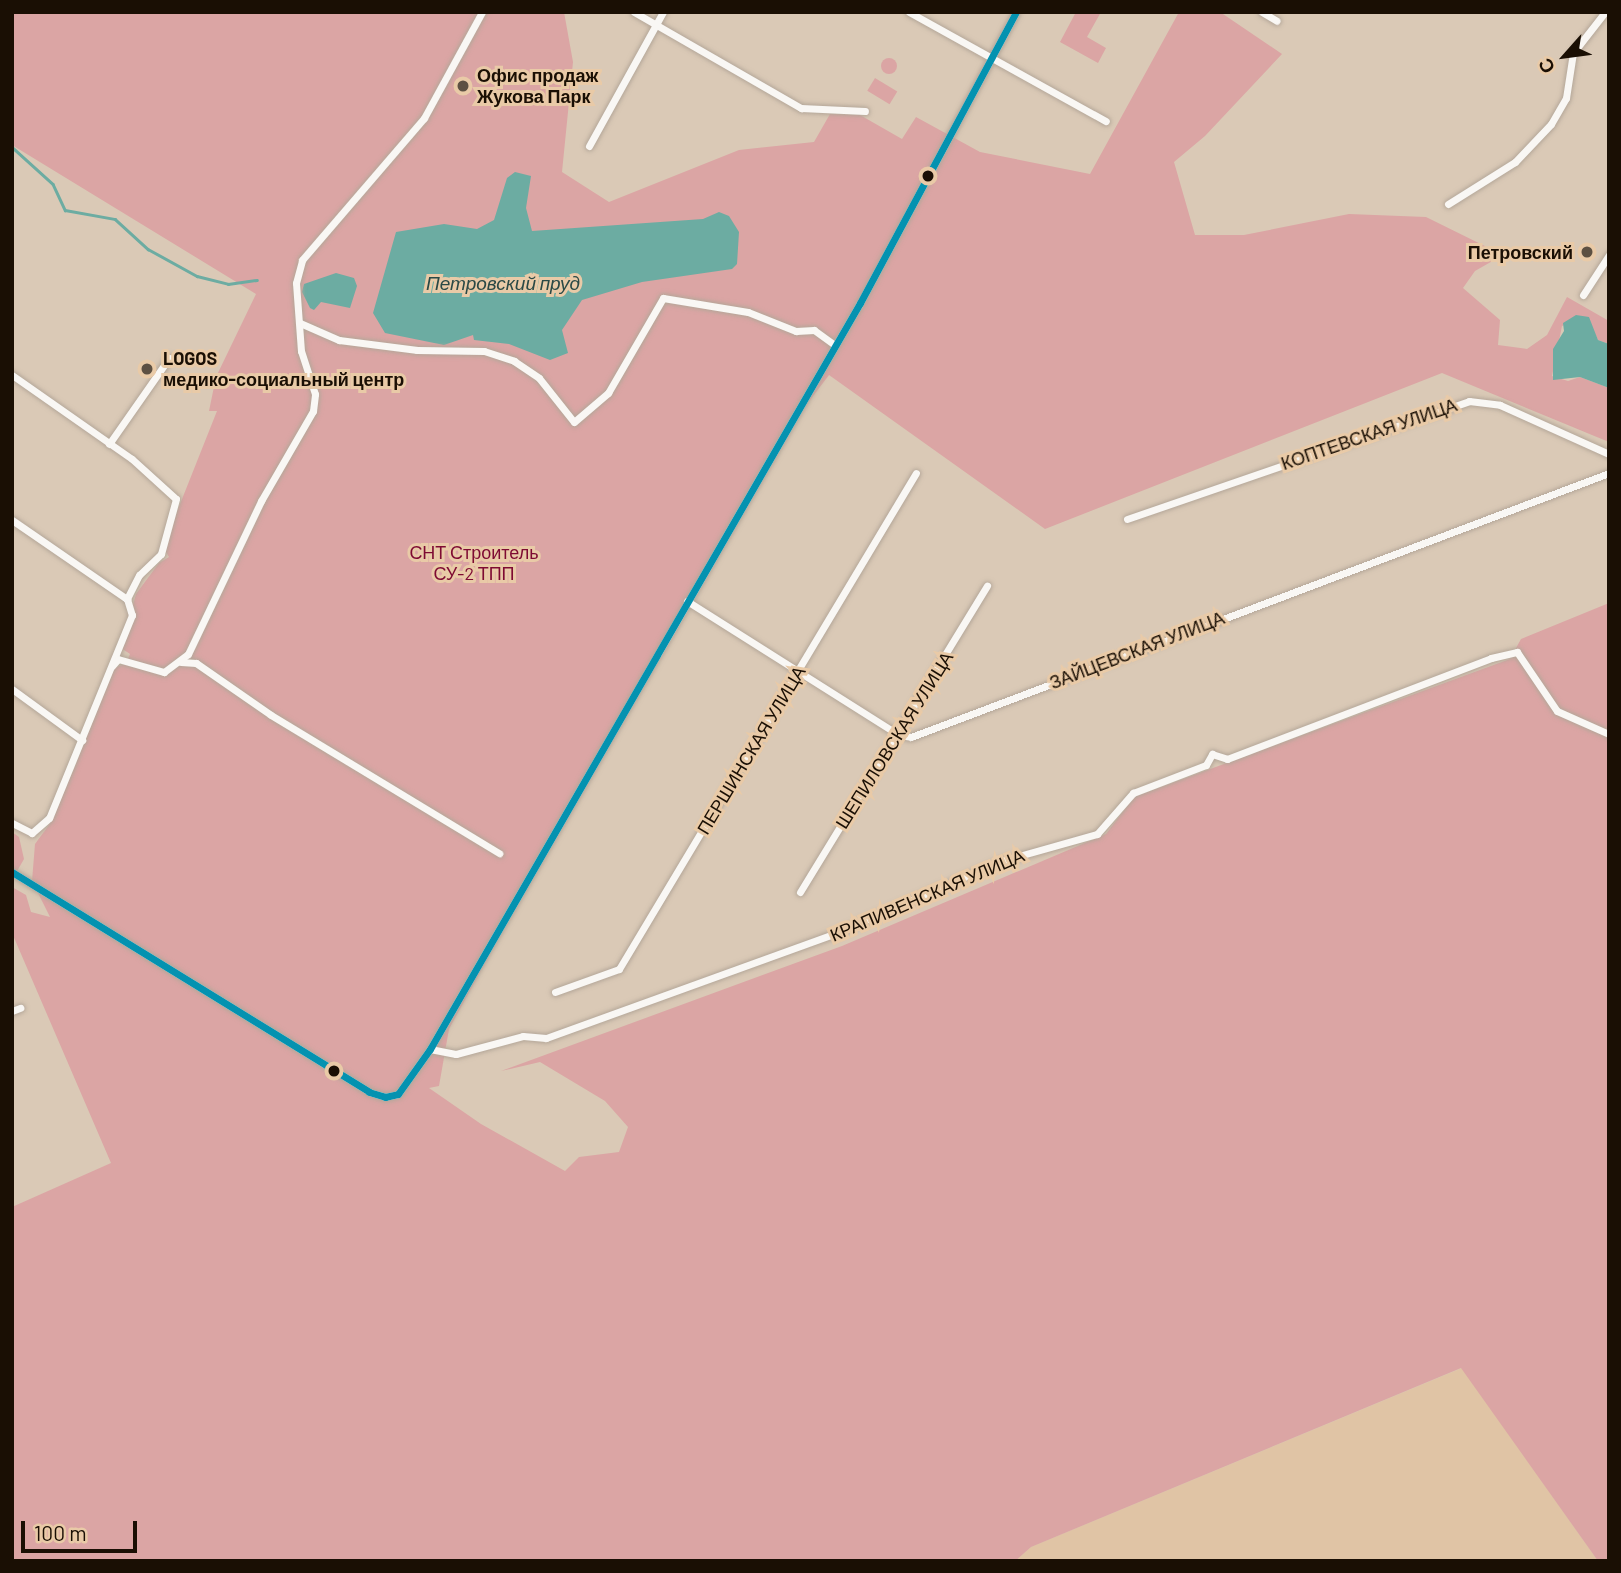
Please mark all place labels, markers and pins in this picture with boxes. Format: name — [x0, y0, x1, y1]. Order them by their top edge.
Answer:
place label: Офис продаж Жукова Парк — [477, 65, 598, 108]
marker: Офис продаж Жукова Парк — [455, 78, 471, 94]
unlabelled marker — [921, 169, 935, 183]
place label: Петровский — [1468, 241, 1573, 263]
marker: Петровский — [1579, 244, 1595, 260]
place label: LOGOS медико-социальный центр — [163, 348, 404, 390]
marker: LOGOS медико-социальный центр — [137, 359, 157, 379]
unlabelled marker — [327, 1064, 341, 1078]

